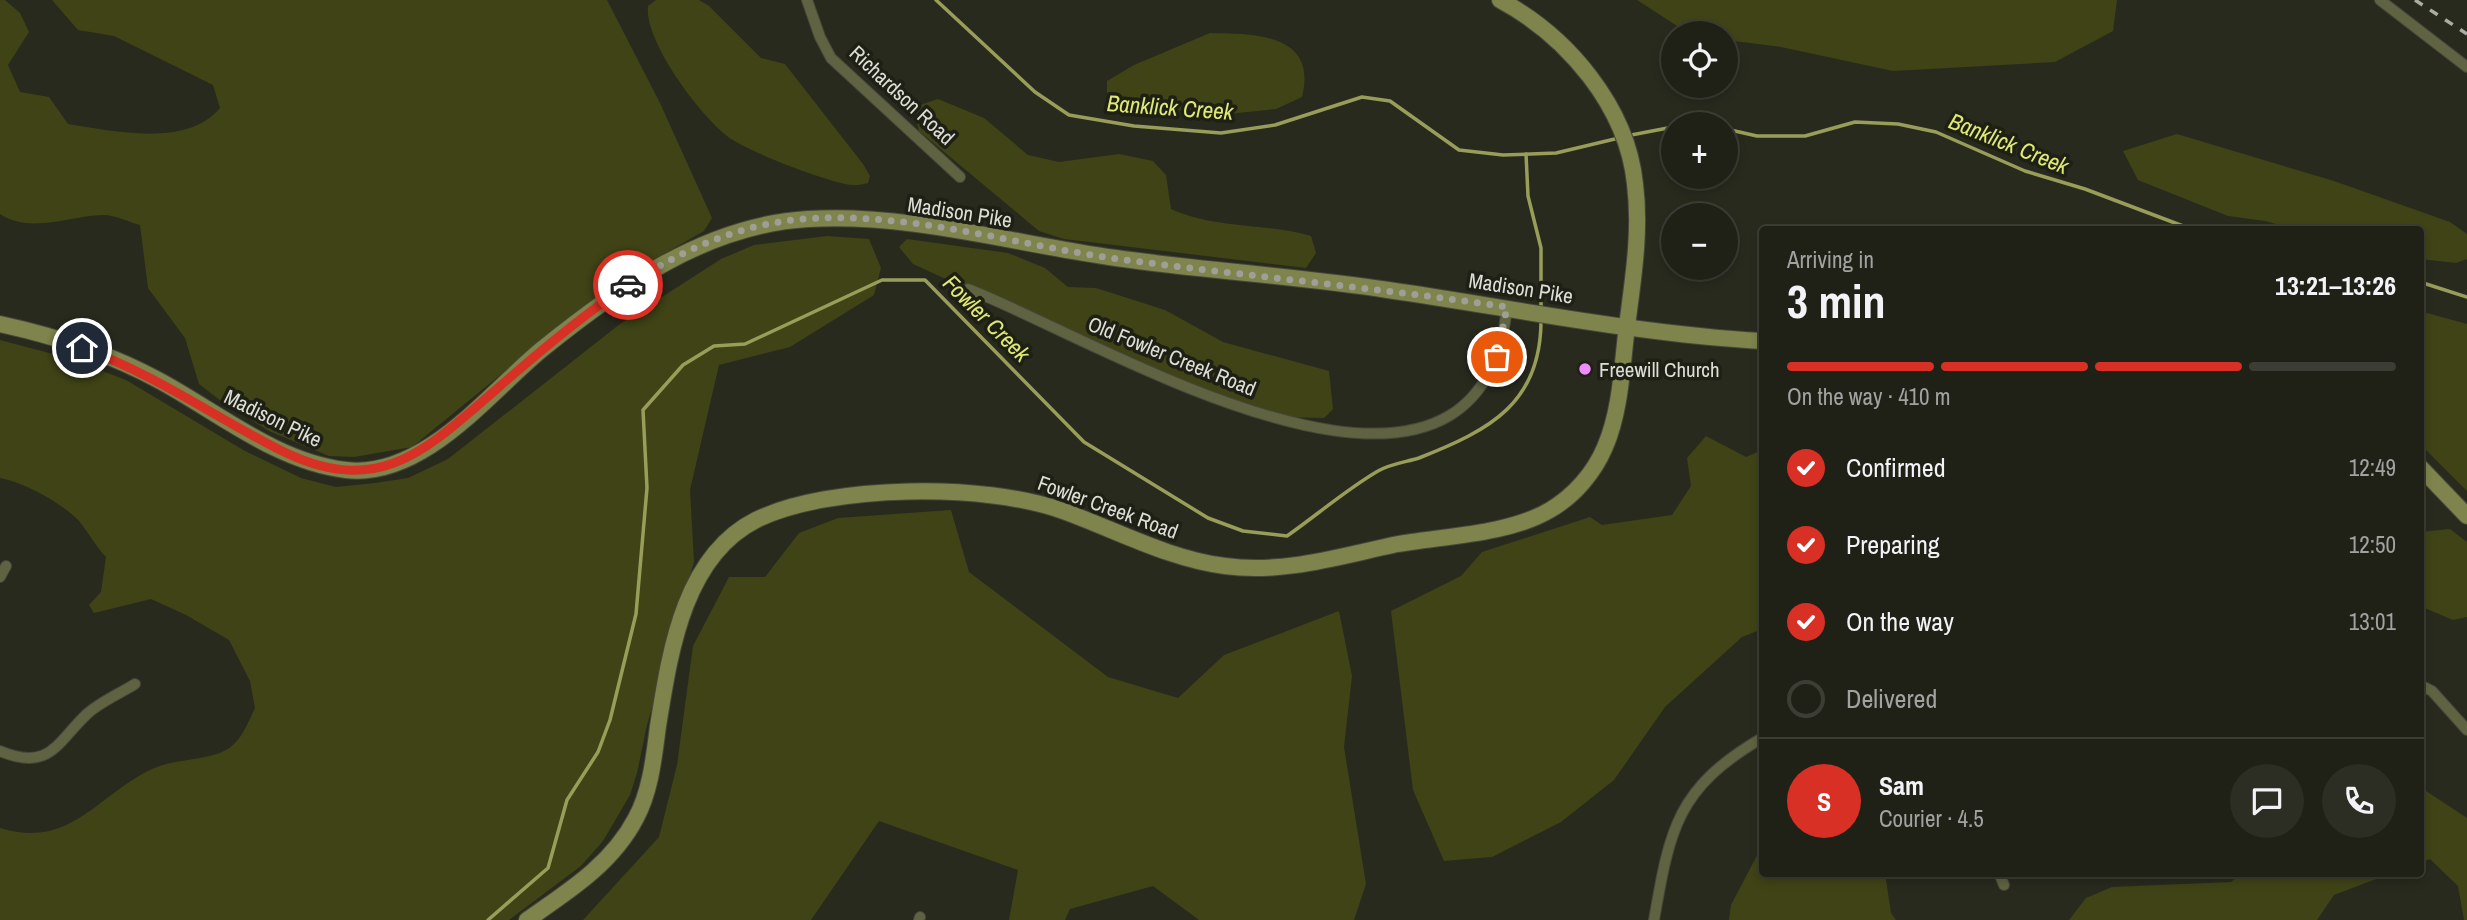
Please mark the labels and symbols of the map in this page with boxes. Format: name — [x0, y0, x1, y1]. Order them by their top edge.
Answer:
street label: Richardson Road — [843, 39, 961, 151]
water label: Banklick Creek — [1106, 87, 1236, 127]
water label: Banklick Creek — [1944, 105, 2075, 182]
street label: Madison Pike — [906, 189, 1014, 235]
courier — [593, 250, 663, 320]
street label: Madison Pike — [1467, 265, 1575, 311]
water label: Fowler Creek — [937, 268, 1038, 369]
street label: Old Fowler Creek Road — [1084, 309, 1260, 403]
pin — [52, 318, 112, 378]
pin — [1467, 327, 1527, 387]
place label: Freewill Church — [1599, 355, 1720, 384]
marker: Freewill Church — [1577, 361, 1593, 377]
street label: Madison Pike — [219, 382, 327, 454]
street label: Fowler Creek Road — [1034, 468, 1182, 546]

